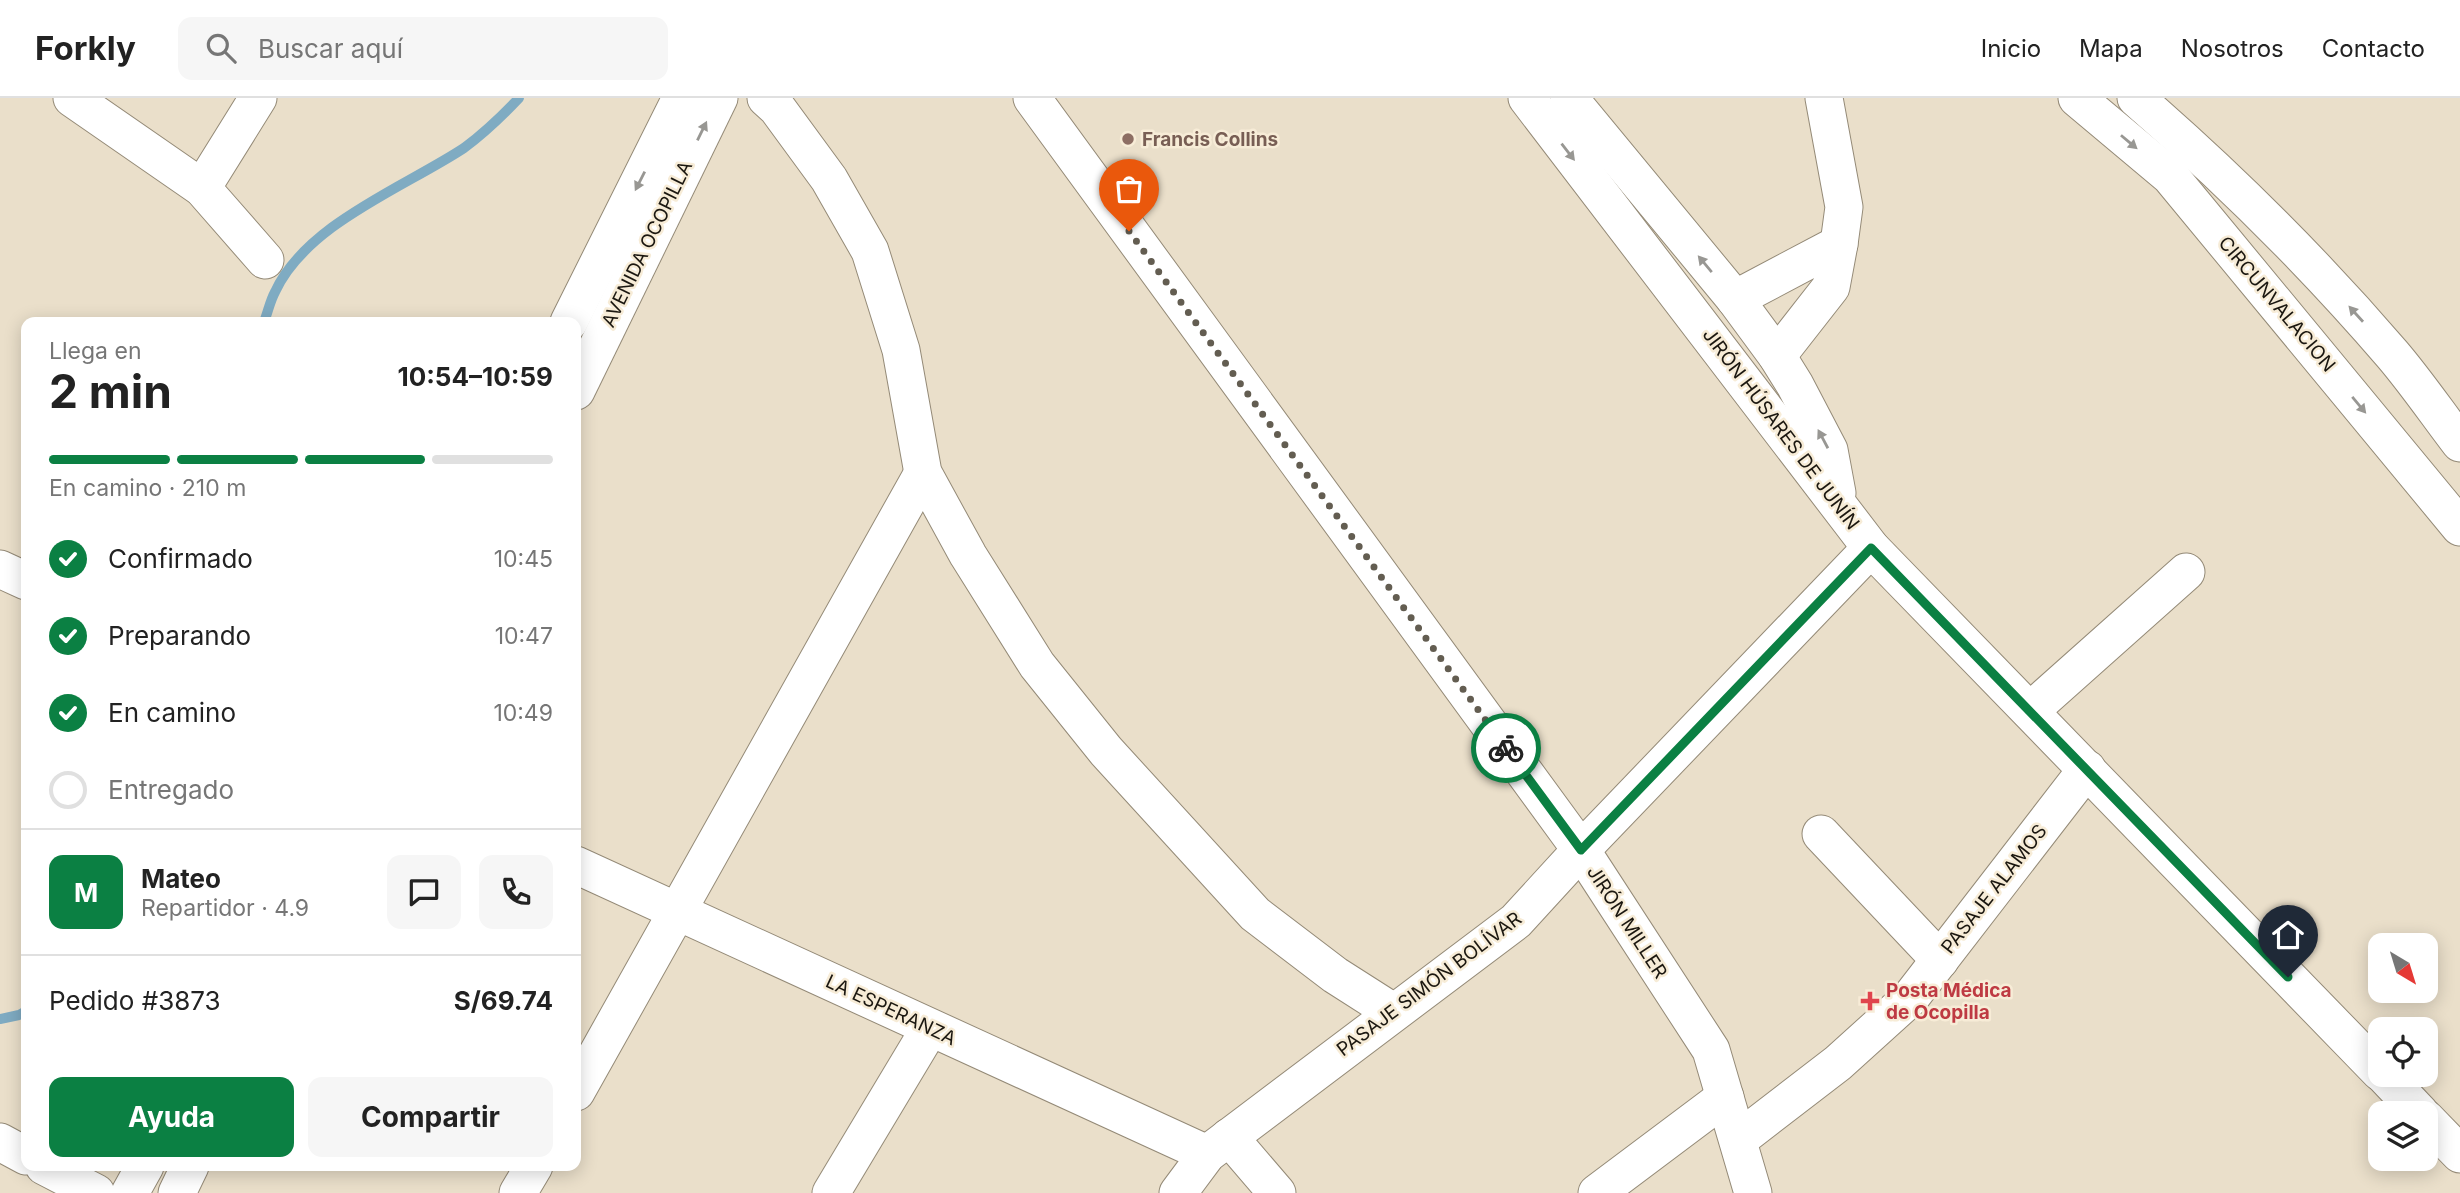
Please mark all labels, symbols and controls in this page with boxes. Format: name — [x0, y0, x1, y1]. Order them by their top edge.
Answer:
search box — [178, 17, 668, 80]
text: Forkly — [35, 28, 136, 68]
icon: search — [202, 29, 240, 67]
text: Buscar aquí — [258, 33, 403, 64]
text: Inicio — [1981, 34, 2041, 63]
text: Mapa — [2079, 34, 2143, 63]
text: Nosotros — [2181, 34, 2284, 63]
text: Contacto — [2322, 34, 2425, 63]
one-way arrow — [697, 121, 708, 141]
place label: Francis Collins — [1142, 128, 1278, 151]
marker: Francis Collins — [1120, 131, 1136, 147]
one-way arrow — [2120, 134, 2138, 149]
one-way arrow — [1561, 143, 1575, 161]
street label: AVENIDA OCOPILLA — [597, 157, 697, 331]
pin — [1099, 159, 1159, 231]
icon: bag — [1110, 170, 1148, 208]
one-way arrow — [634, 171, 646, 191]
street label: CIRCUNVALACION — [2214, 232, 2340, 376]
one-way arrow — [1698, 255, 1713, 272]
one-way arrow — [2348, 305, 2364, 322]
street label: JIRÓN HÚSARES DE JUNÍN — [1698, 323, 1865, 534]
text: Llega en — [49, 337, 141, 365]
text: 10:54–10:59 — [397, 361, 553, 392]
text: 2 min — [49, 363, 172, 419]
one-way arrow — [2351, 396, 2366, 413]
one-way arrow — [1817, 429, 1829, 448]
text: En camino · 210 m — [49, 474, 246, 502]
icon: check — [49, 540, 87, 578]
text: Confirmado — [108, 543, 253, 574]
text: 10:45 — [494, 545, 553, 573]
icon: check — [49, 617, 87, 655]
text: Preparando — [108, 620, 251, 651]
text: 10:47 — [495, 622, 553, 650]
icon: check — [49, 694, 87, 732]
text: En camino — [108, 697, 236, 728]
text: 10:49 — [493, 699, 553, 727]
courier — [1471, 713, 1541, 783]
icon: bike — [1487, 729, 1525, 767]
text: Entregado — [108, 774, 234, 805]
street label: PASAJE ALAMOS — [1936, 820, 2052, 958]
button: chat — [387, 855, 461, 929]
button: phone — [479, 855, 553, 929]
street label: JIRÓN MILLER — [1582, 861, 1672, 983]
text: Mateo — [141, 863, 221, 894]
text: M — [74, 877, 98, 908]
text: Repartidor · 4.9 — [141, 894, 309, 922]
pin — [2258, 905, 2318, 977]
street label: PASAJE SIMÓN BOLÍVAR — [1331, 906, 1526, 1061]
icon: home — [2269, 916, 2307, 954]
north arrow — [2368, 933, 2438, 1003]
map controls — [2368, 933, 2438, 1171]
street label: LA ESPERANZA — [822, 970, 960, 1050]
place label: Posta Médica de Ocopilla — [1886, 979, 2012, 1024]
text: Pedido #3873 — [49, 985, 221, 1016]
text: S/69.74 — [454, 985, 553, 1016]
marker: Posta Médica de Ocopilla — [1860, 991, 1880, 1011]
button: locate — [2368, 1017, 2438, 1087]
button: Ayuda — [49, 1077, 294, 1157]
button: Compartir — [308, 1077, 553, 1157]
button: layers — [2368, 1101, 2438, 1171]

